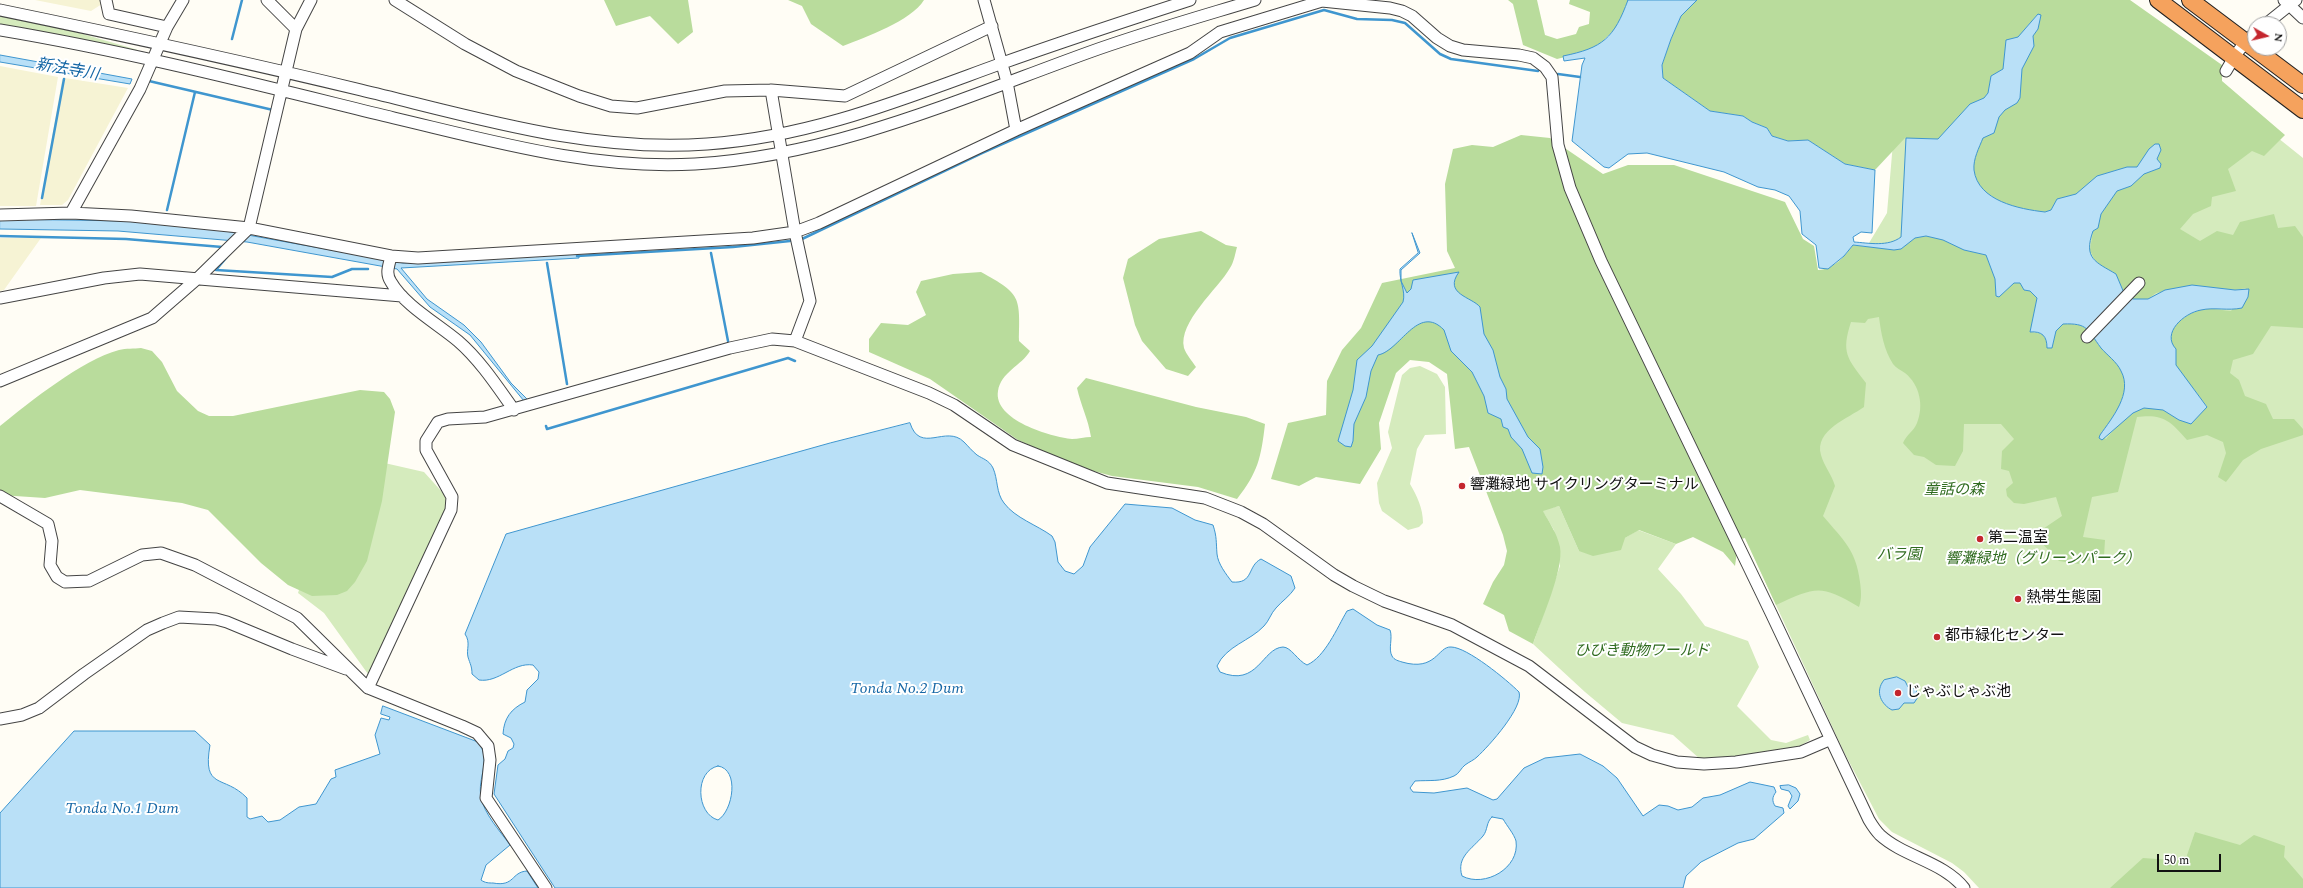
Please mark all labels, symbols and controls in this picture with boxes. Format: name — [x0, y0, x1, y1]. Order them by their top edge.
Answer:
north arrow — [2247, 16, 2287, 56]
text: N — [2269, 32, 2287, 43]
water label: 新法寺川 — [34, 56, 100, 86]
place label: 響灘緑地 サイクリングターミナル — [1470, 477, 1699, 495]
marker: 響灘緑地 サイクリングターミナル — [1457, 481, 1467, 491]
park label: 童話の森 — [1924, 482, 1984, 500]
place label: 第二温室 — [1988, 530, 2048, 548]
marker: 第二温室 — [1975, 534, 1985, 544]
park label: バラ園 — [1877, 547, 1921, 565]
park label: 響灘緑地（グリーンパーク） — [1946, 551, 2140, 569]
place label: 熱帯生態園 — [2026, 590, 2101, 608]
marker: 熱帯生態園 — [2013, 594, 2023, 604]
place label: 都市緑化センター — [1945, 628, 2065, 646]
marker: 都市緑化センター — [1932, 632, 1942, 642]
park label: ひびき動物ワールド — [1575, 643, 1709, 661]
water label: Tonda No.2 Dum — [850, 680, 964, 700]
place label: じゃぶじゃぶ池 — [1906, 684, 2011, 702]
marker: じゃぶじゃぶ池 — [1893, 688, 1903, 698]
water label: Tonda No.1 Dum — [65, 800, 179, 820]
scale bar — [2159, 846, 2223, 872]
text: 50 m — [2164, 851, 2189, 870]

